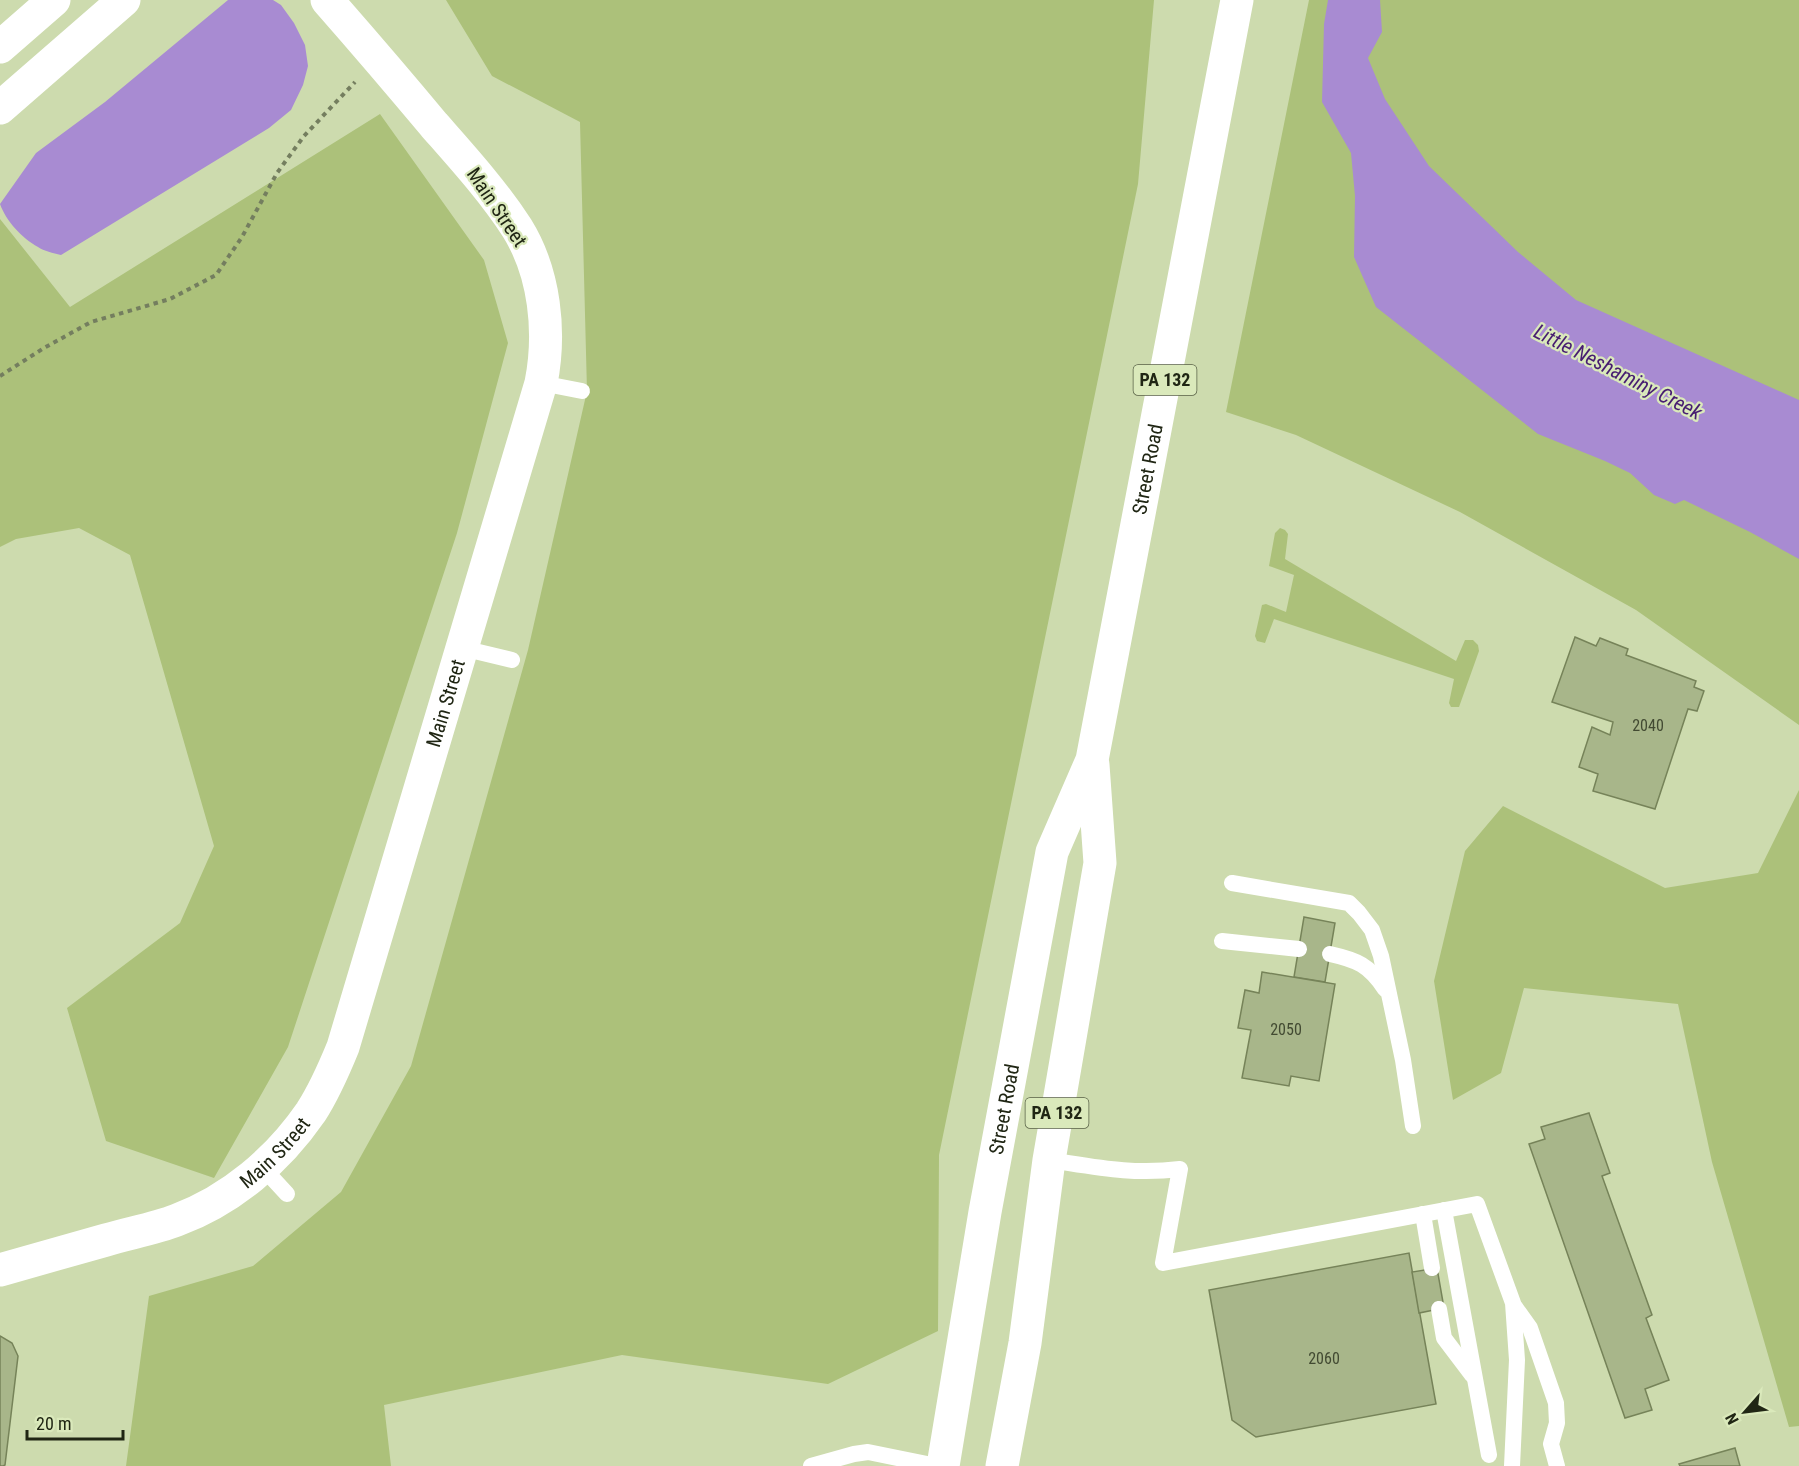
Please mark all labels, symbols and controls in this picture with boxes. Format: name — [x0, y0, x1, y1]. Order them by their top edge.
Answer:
street label: Main Street — [462, 163, 532, 251]
water label: Little Neshaminy Creek — [1530, 319, 1707, 425]
road number: PA 132 — [1134, 365, 1196, 395]
street label: Street Road — [1127, 422, 1168, 516]
street label: Main Street — [421, 656, 470, 750]
house number: 2040 — [1632, 716, 1664, 735]
house number: 2050 — [1270, 1020, 1302, 1039]
street label: Street Road — [984, 1062, 1024, 1156]
road number: PA 132 — [1026, 1098, 1088, 1128]
street label: Main Street — [235, 1112, 315, 1193]
house number: 2060 — [1308, 1349, 1340, 1368]
north arrow — [1715, 1382, 1775, 1442]
scale bar — [27, 1403, 123, 1441]
text: N — [1722, 1410, 1743, 1428]
text: 20 m — [36, 1413, 71, 1434]

